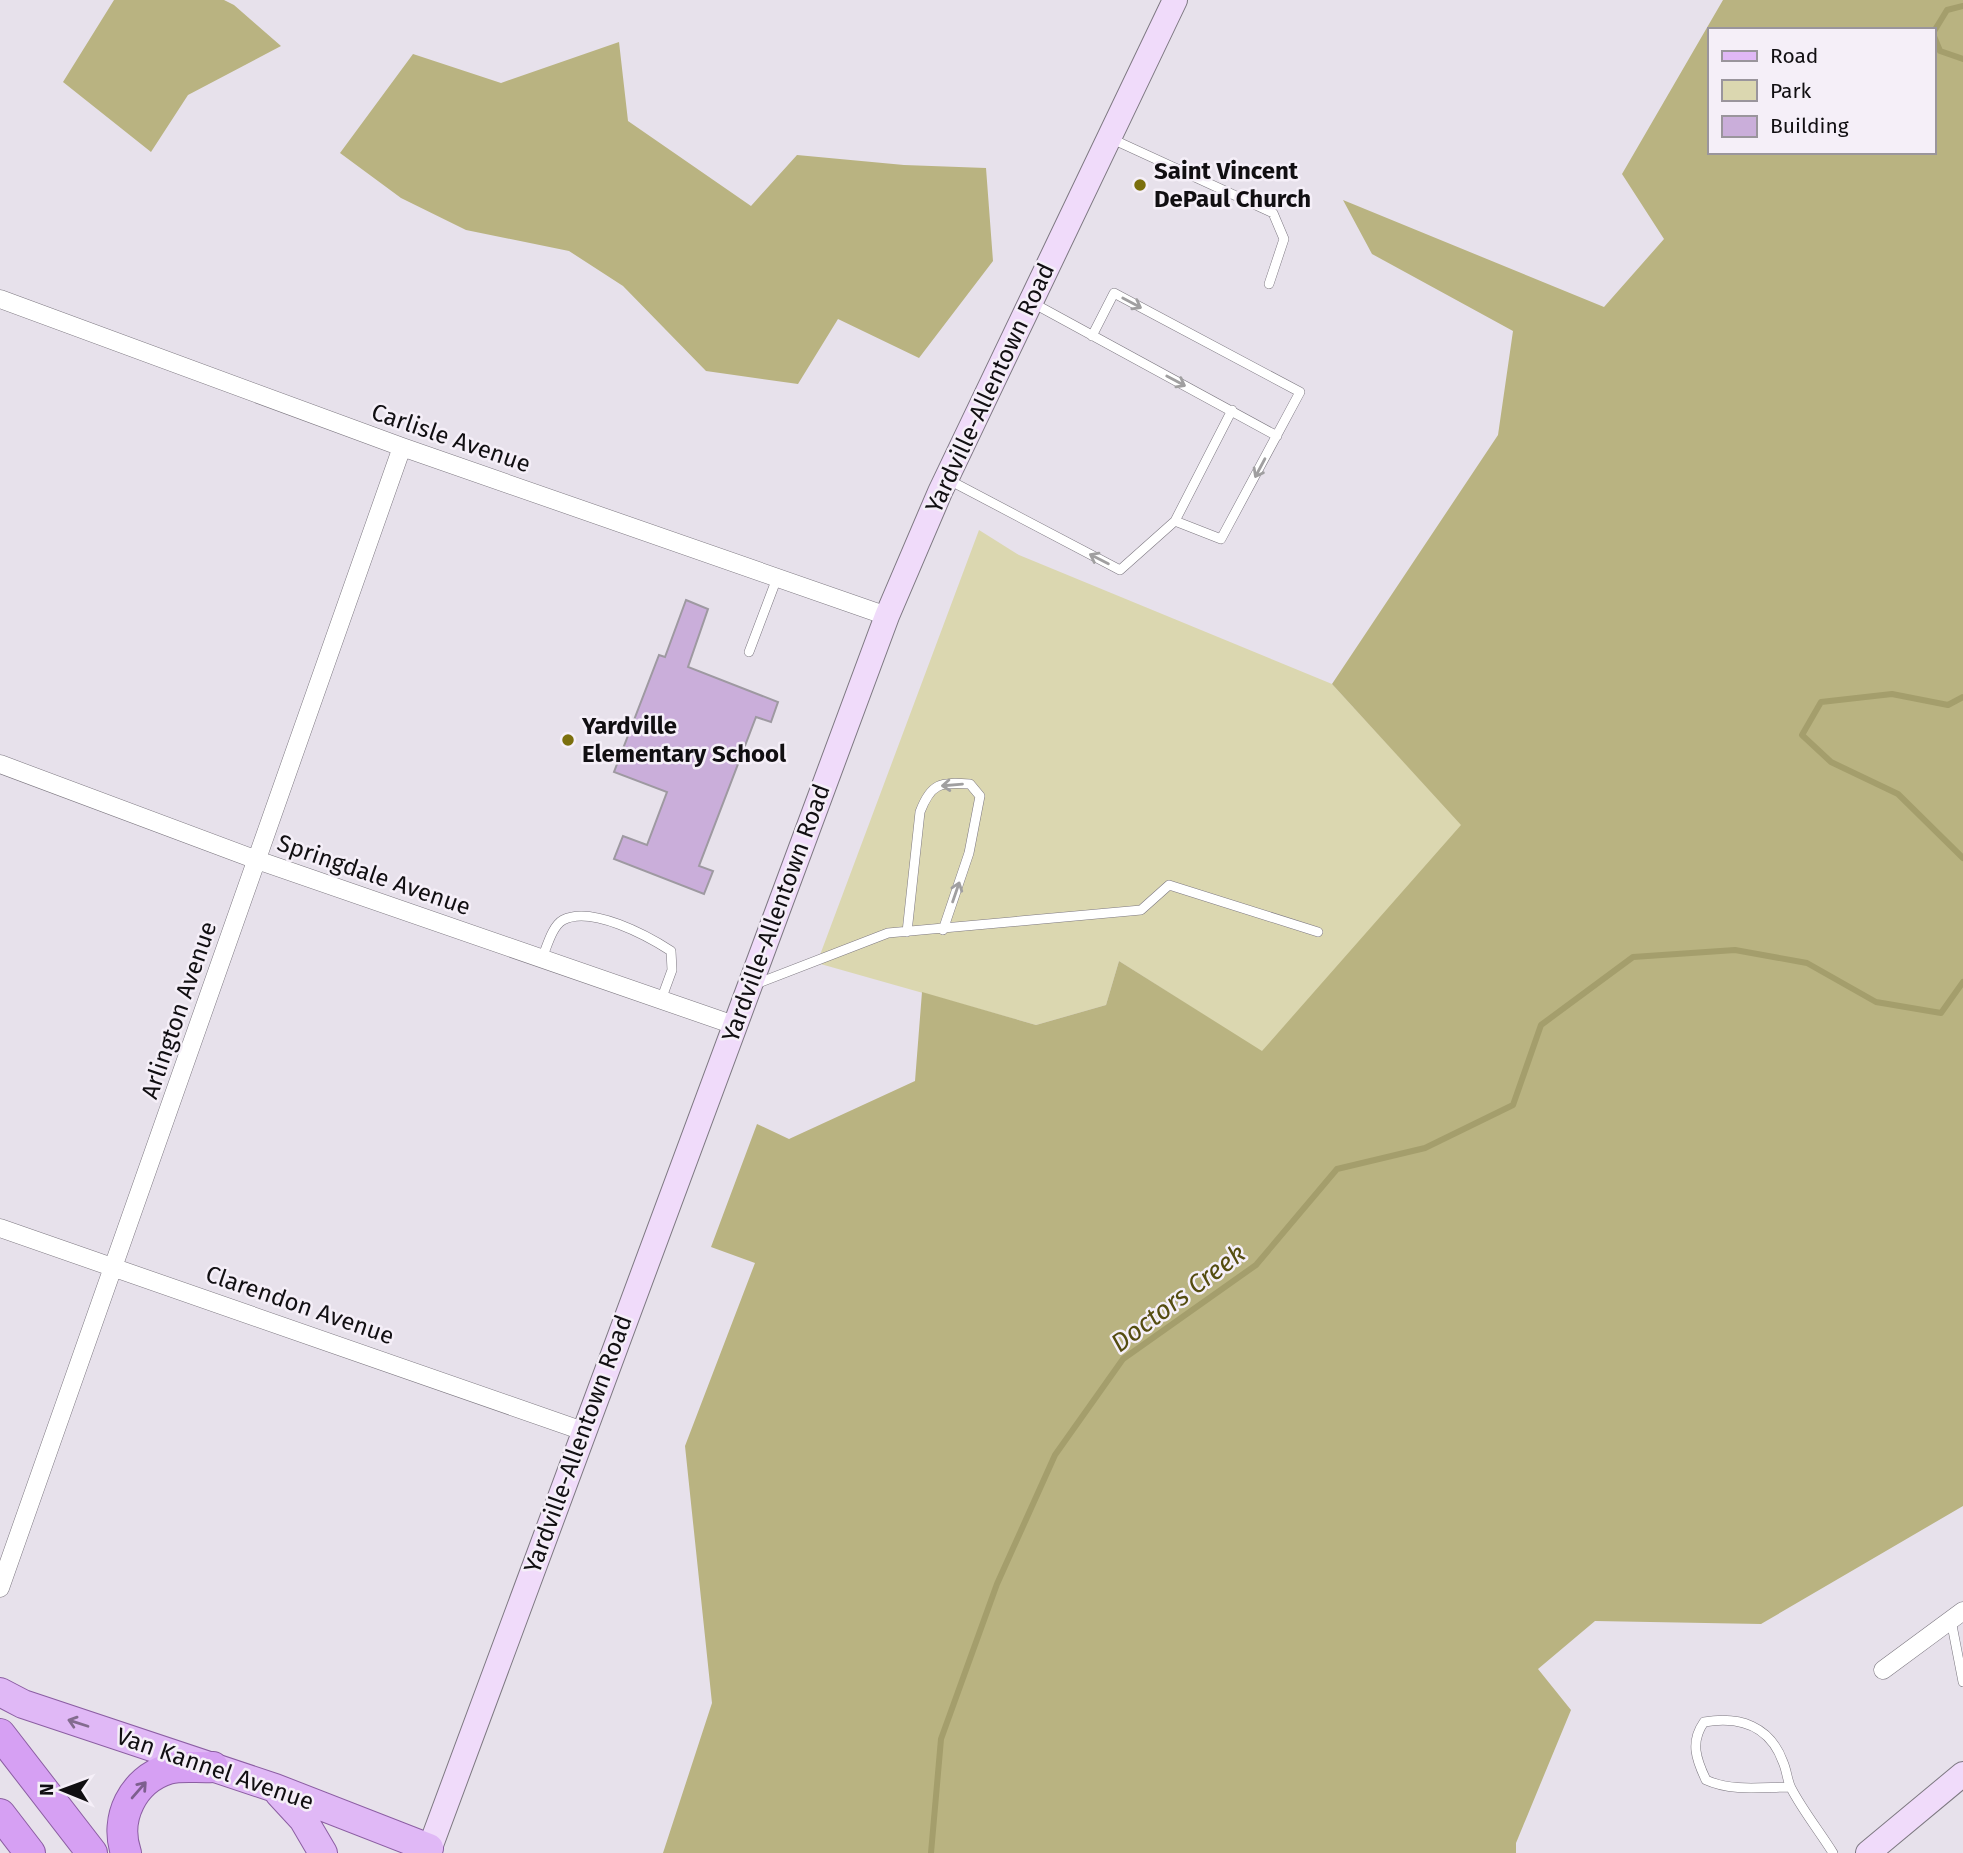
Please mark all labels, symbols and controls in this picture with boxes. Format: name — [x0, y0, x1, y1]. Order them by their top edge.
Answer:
legend — [1708, 28, 1935, 154]
text: Road — [1770, 43, 1818, 69]
text: Park — [1770, 78, 1812, 104]
text: Building — [1770, 113, 1849, 139]
place label: Saint Vincent DePaul Church — [1154, 157, 1311, 213]
marker: Saint Vincent DePaul Church — [1132, 177, 1148, 193]
street label: Yardville-Allentown Road — [920, 259, 1060, 517]
one-way arrow — [1121, 297, 1142, 310]
one-way arrow — [1165, 374, 1186, 388]
street label: Carlisle Avenue — [368, 398, 534, 478]
one-way arrow — [1252, 457, 1266, 477]
one-way arrow — [1089, 552, 1110, 566]
place label: Yardville Elementary School — [581, 712, 787, 768]
marker: Yardville Elementary School — [560, 732, 576, 748]
one-way arrow — [941, 779, 964, 792]
street label: Yardville-Allentown Road — [716, 780, 836, 1046]
street label: Springdale Avenue — [274, 829, 474, 921]
one-way arrow — [951, 881, 963, 903]
street label: Arlington Avenue — [136, 918, 222, 1102]
water label: Doctors Creek — [1105, 1238, 1252, 1359]
street label: Clarendon Avenue — [202, 1260, 398, 1350]
street label: Yardville-Allentown Road — [518, 1311, 638, 1577]
one-way arrow — [67, 1716, 89, 1729]
street label: Van Kannel Avenue — [113, 1722, 317, 1816]
north arrow — [28, 1755, 98, 1825]
one-way arrow — [131, 1781, 147, 1799]
text: N — [35, 1783, 58, 1796]

